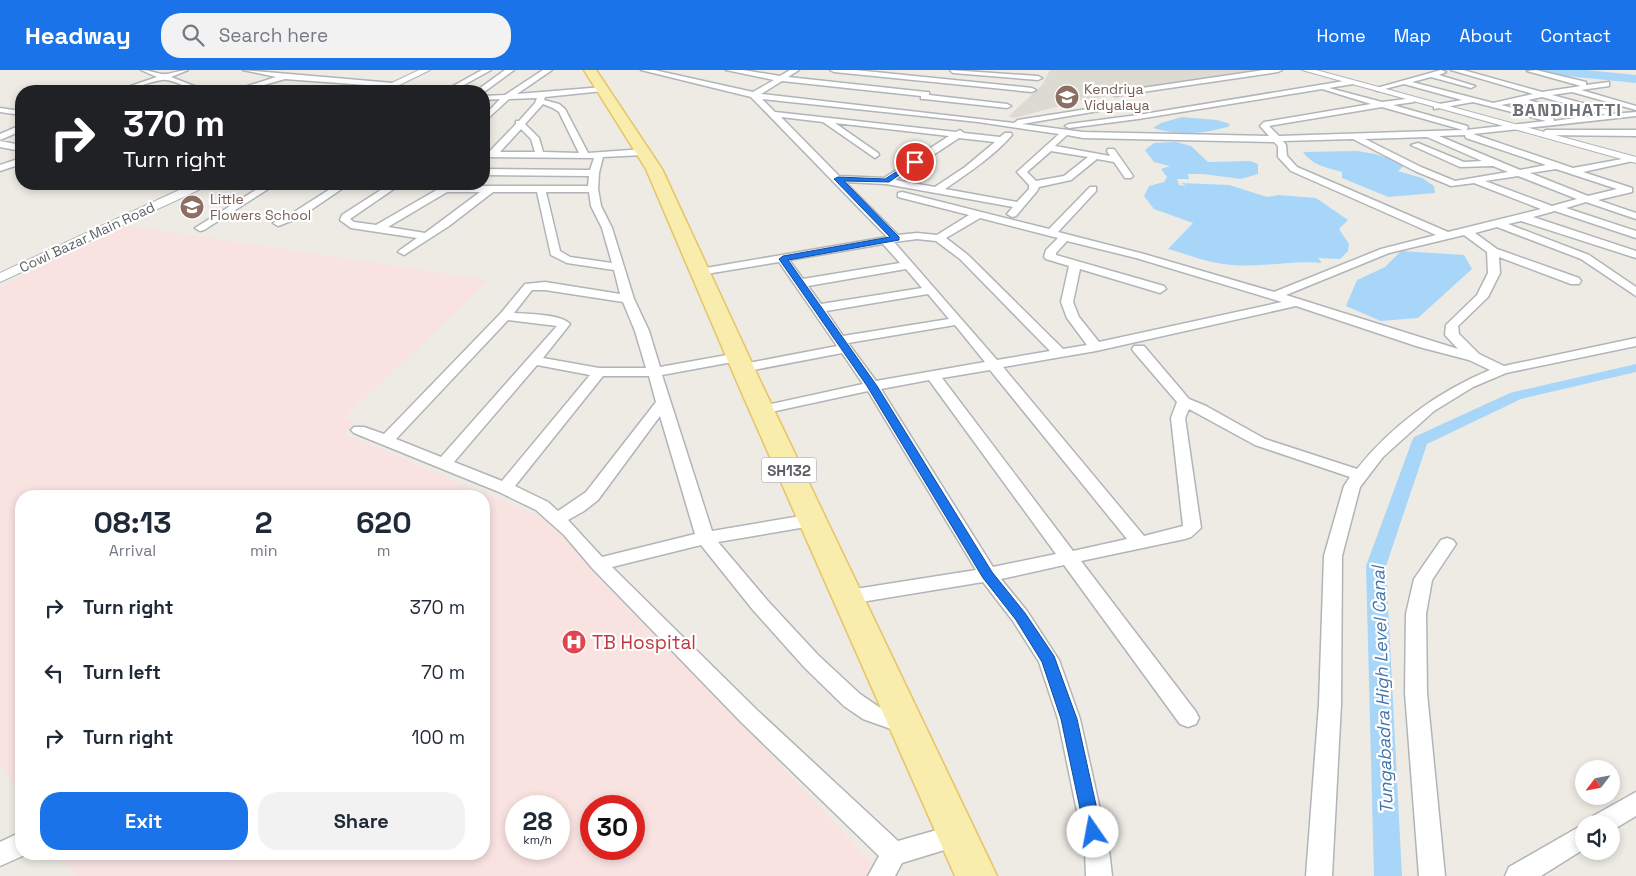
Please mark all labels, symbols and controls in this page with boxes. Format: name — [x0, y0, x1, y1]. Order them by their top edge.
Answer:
search box — [161, 13, 511, 58]
text: Headway — [25, 20, 131, 51]
icon: search — [179, 21, 207, 49]
text: Search here — [219, 23, 328, 48]
text: Home — [1317, 24, 1366, 47]
text: Map — [1394, 24, 1431, 47]
text: About — [1459, 24, 1513, 47]
text: Contact — [1541, 24, 1611, 47]
place label: Kendriya Vidyalaya — [1084, 80, 1150, 114]
school or university icon: Kendriya Vidyalaya — [1054, 84, 1080, 110]
district label: BANDIHATTI — [1512, 98, 1622, 121]
text: 370 m — [123, 102, 225, 146]
icon: right — [40, 105, 105, 170]
pin — [894, 141, 936, 183]
text: Turn right — [123, 145, 226, 173]
icon: arrive — [901, 148, 929, 176]
place label: Little Flowers School — [210, 190, 311, 224]
school or university icon: Little Flowers School — [179, 194, 205, 220]
street label: Cowl Bazar Main Road — [16, 198, 158, 276]
road number: SH132 — [762, 458, 816, 482]
text: 08:13 — [93, 503, 172, 542]
text: 2 — [255, 503, 273, 542]
text: 620 — [356, 503, 412, 542]
text: Arrival — [109, 540, 156, 561]
text: min — [250, 540, 278, 561]
text: m — [377, 540, 391, 561]
water label: Tungabadra High Level Canal — [1366, 563, 1398, 814]
icon: right — [40, 594, 68, 622]
text: Turn right — [83, 595, 173, 620]
text: 370 m — [410, 595, 465, 620]
hospital icon: TB Hospital — [561, 629, 587, 655]
place label: TB Hospital — [592, 630, 696, 655]
icon: left — [40, 659, 68, 687]
text: Turn left — [83, 660, 161, 685]
text: 70 m — [421, 660, 465, 685]
icon: right — [40, 724, 68, 752]
text: Turn right — [83, 725, 173, 750]
text: 100 m — [411, 725, 465, 750]
north arrow — [1575, 760, 1620, 805]
map controls — [1575, 760, 1620, 860]
button: Exit — [40, 792, 248, 850]
button: Share — [258, 792, 465, 850]
speed limit sign: 30 — [580, 795, 645, 860]
text: 28 — [523, 805, 552, 837]
position arrow — [1066, 805, 1118, 857]
button: sound — [1575, 815, 1620, 860]
text: km/h — [523, 832, 552, 848]

